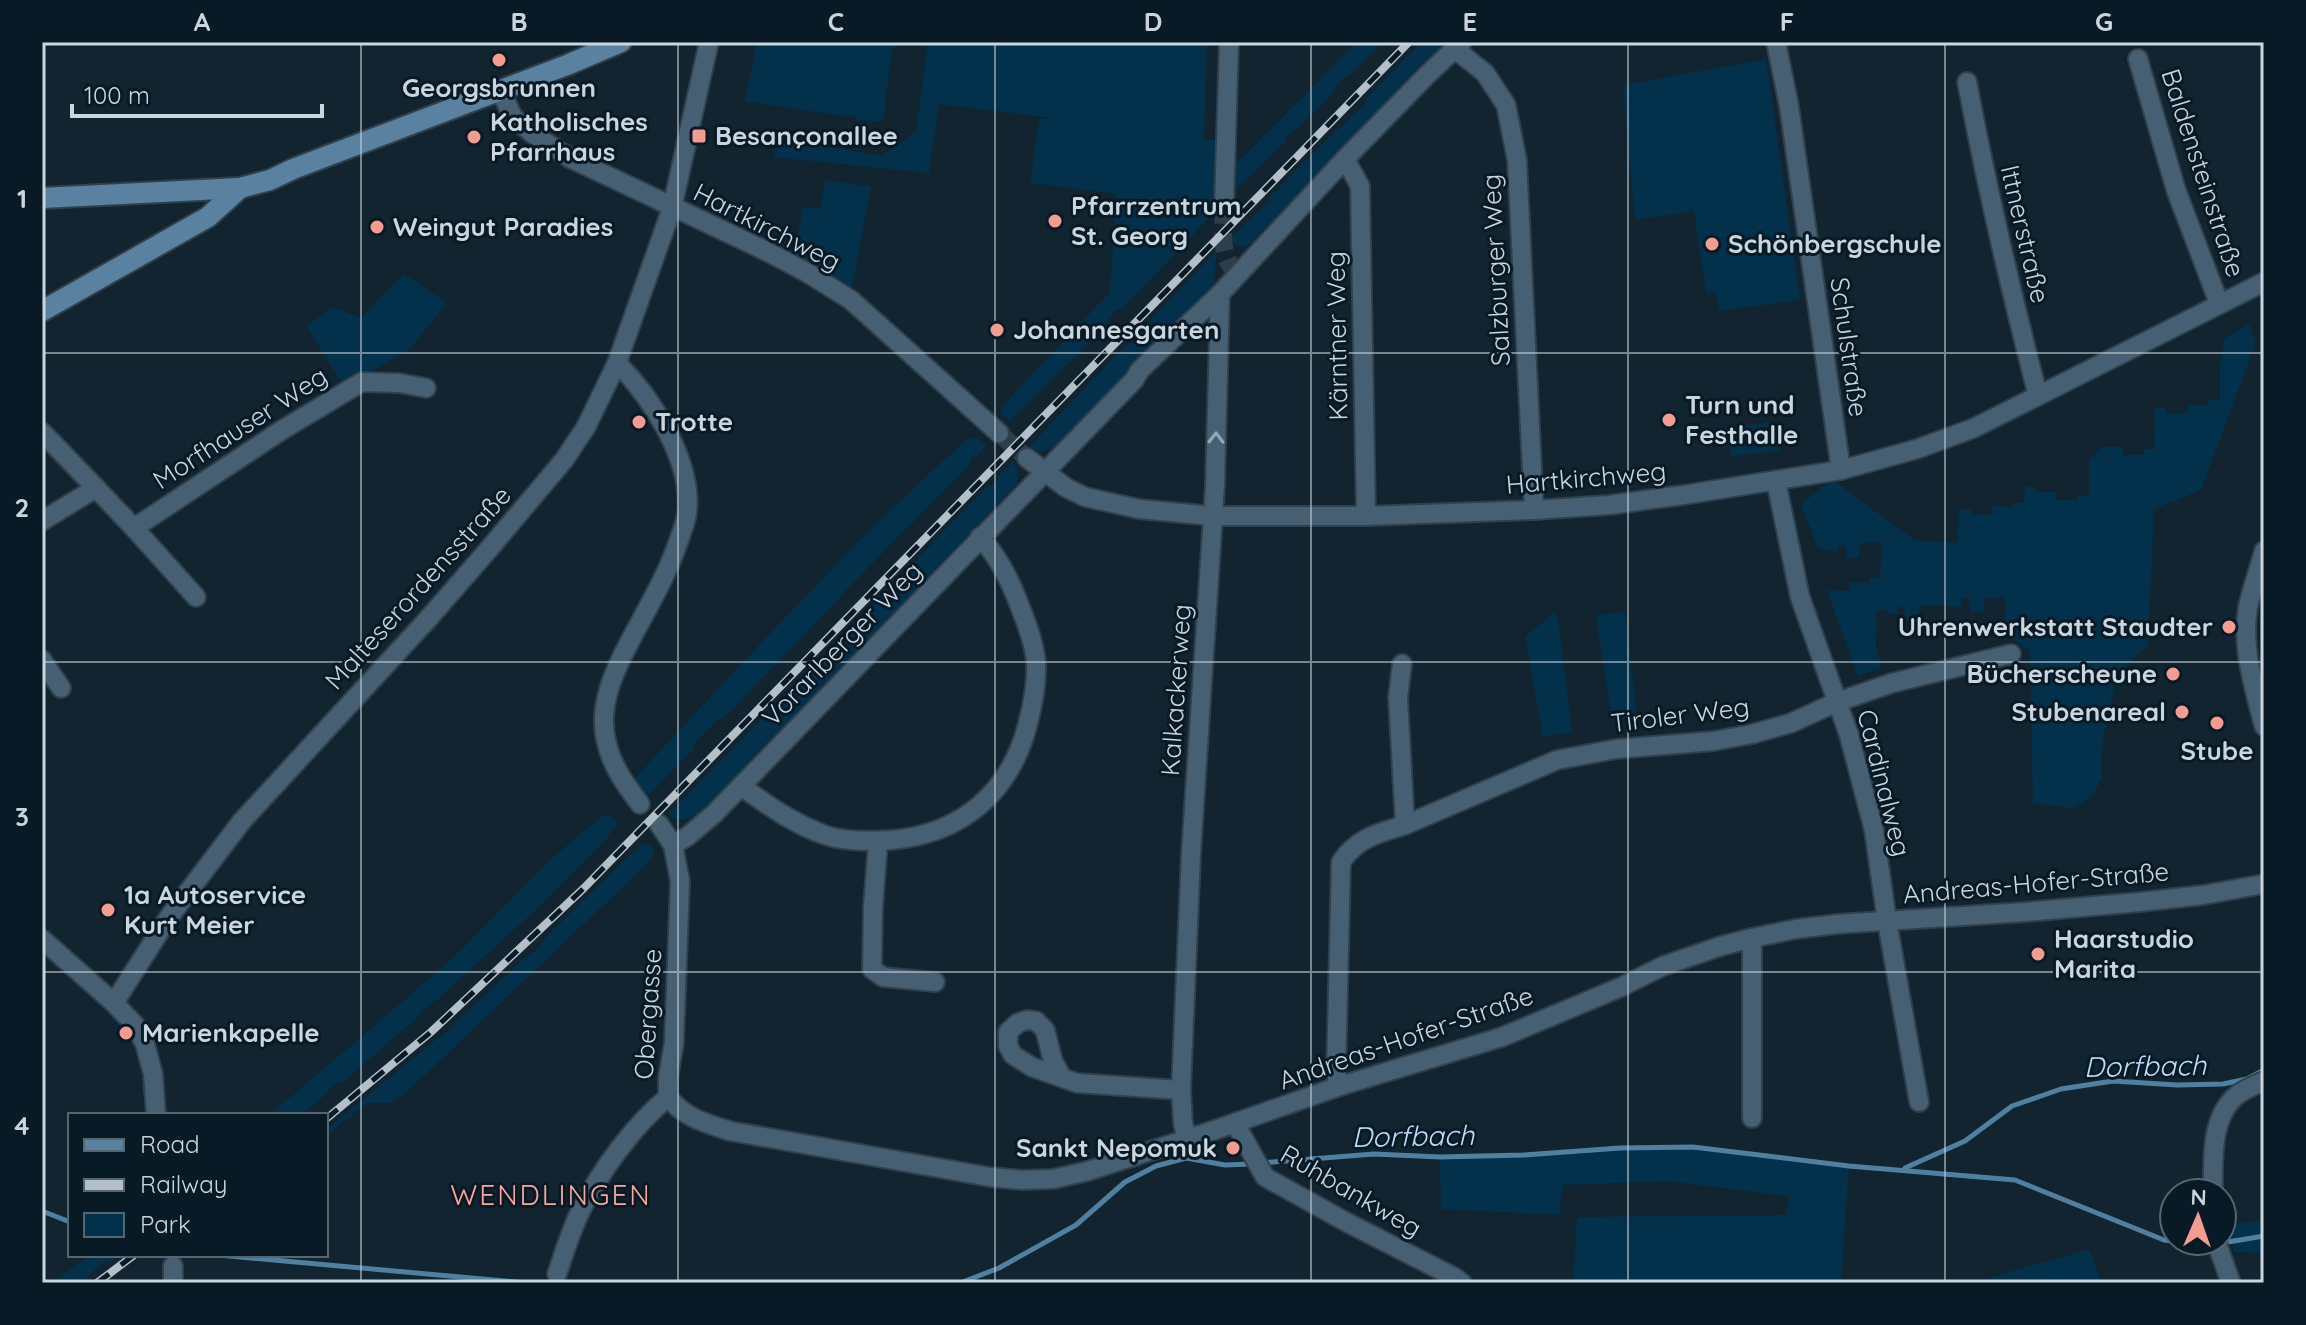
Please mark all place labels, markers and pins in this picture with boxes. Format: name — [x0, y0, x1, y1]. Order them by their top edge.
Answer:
marker: Georgsbrunnen — [490, 51, 508, 69]
place label: Georgsbrunnen — [402, 71, 596, 104]
place label: Katholisches Pfarrhaus — [490, 105, 648, 168]
place label: Besançonallee — [715, 119, 898, 152]
marker: Besançonallee — [690, 127, 708, 145]
marker: Katholisches Pfarrhaus — [465, 128, 483, 146]
place label: Pfarrzentrum St. Georg — [1071, 189, 1241, 252]
place label: Weingut Paradies — [393, 210, 613, 243]
marker: Pfarrzentrum St. Georg — [1046, 212, 1064, 230]
marker: Weingut Paradies — [368, 218, 386, 236]
place label: Schönbergschule — [1728, 227, 1942, 260]
marker: Schönbergschule — [1703, 235, 1721, 253]
place label: Johannesgarten — [1013, 313, 1219, 346]
marker: Johannesgarten — [988, 321, 1006, 339]
place label: Turn und Festhalle — [1685, 388, 1798, 451]
place label: Trotte — [655, 405, 733, 438]
marker: Turn und Festhalle — [1660, 411, 1678, 429]
marker: Trotte — [630, 413, 648, 431]
place label: Uhrenwerkstatt Staudter — [1898, 610, 2213, 643]
marker: Uhrenwerkstatt Staudter — [2220, 618, 2238, 636]
place label: Bücherscheune — [1967, 657, 2157, 690]
marker: Bücherscheune — [2164, 665, 2182, 683]
place label: Stubenareal — [2012, 695, 2166, 728]
marker: Stubenareal — [2173, 703, 2191, 721]
marker: Stube — [2208, 714, 2226, 732]
place label: Stube — [2180, 734, 2254, 767]
place label: 1a Autoservice Kurt Meier — [124, 878, 306, 941]
marker: 1a Autoservice Kurt Meier — [99, 901, 117, 919]
place label: Haarstudio Marita — [2054, 922, 2194, 985]
marker: Haarstudio Marita — [2029, 945, 2047, 963]
place label: Marienkapelle — [142, 1016, 320, 1049]
marker: Marienkapelle — [117, 1024, 135, 1042]
place label: Sankt Nepomuk — [1016, 1131, 1217, 1164]
marker: Sankt Nepomuk — [1224, 1139, 1242, 1157]

